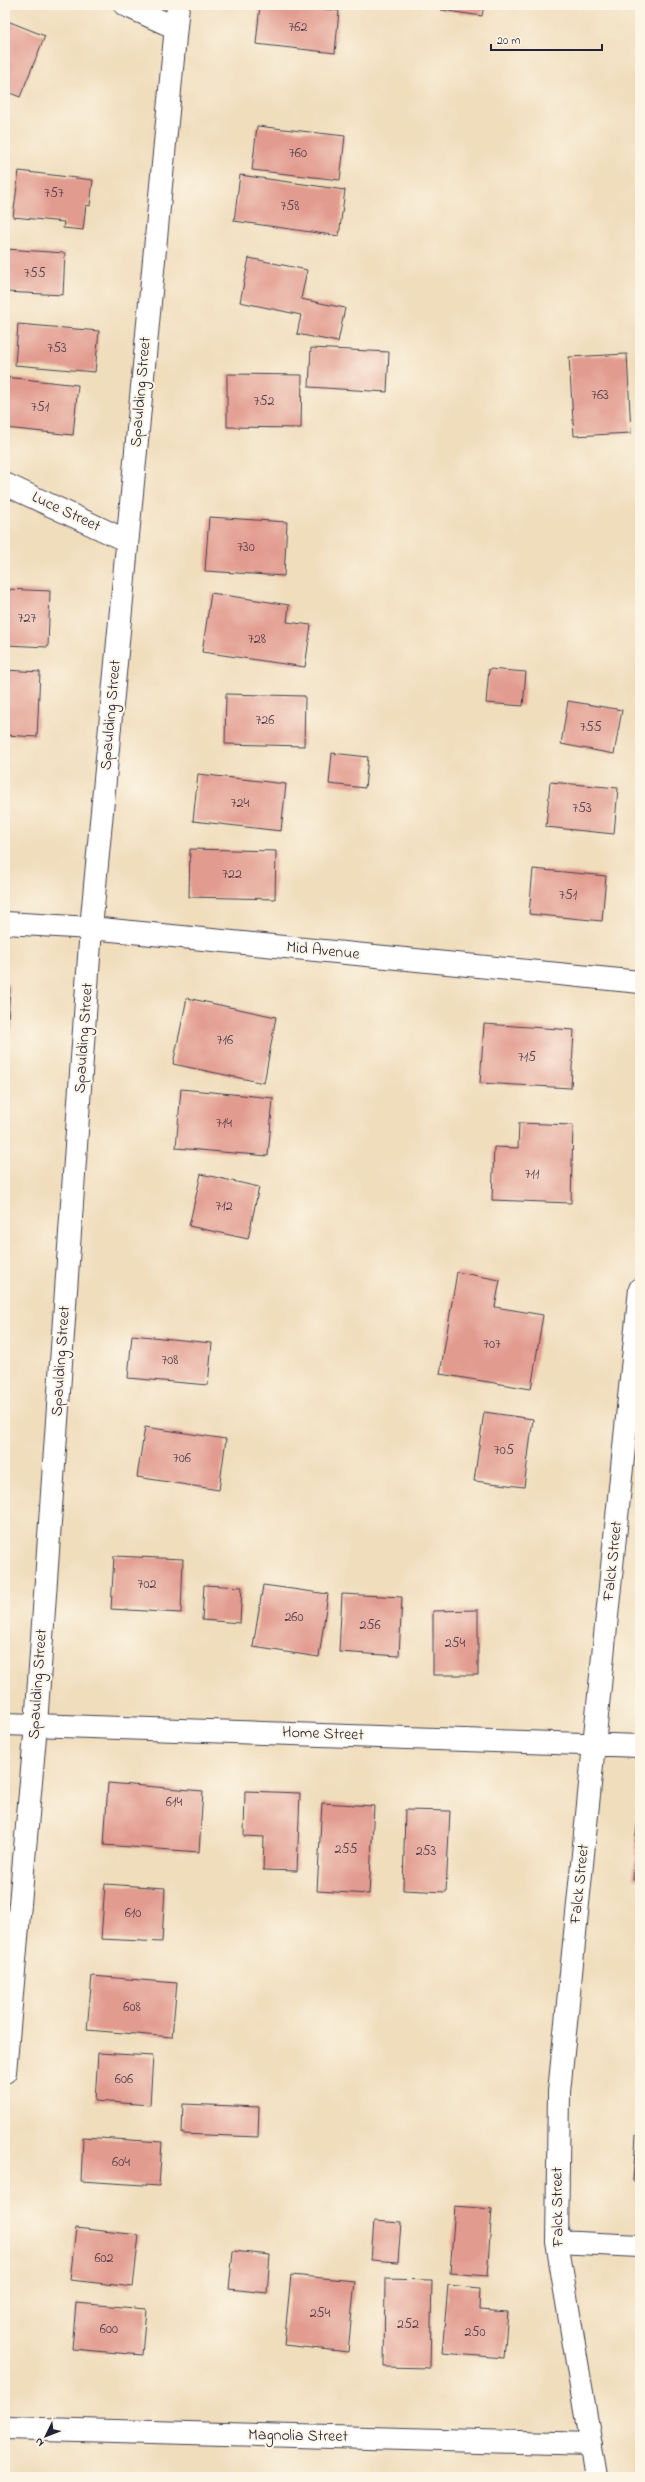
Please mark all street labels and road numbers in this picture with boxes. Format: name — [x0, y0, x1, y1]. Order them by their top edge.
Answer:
street label: Spaulding Street — [124, 335, 158, 448]
street label: Luce Street — [28, 486, 105, 539]
street label: Spaulding Street — [94, 658, 128, 771]
street label: Mid Avenue — [285, 935, 362, 967]
street label: Spaulding Street — [68, 981, 100, 1094]
street label: Spaulding Street — [45, 1304, 77, 1417]
street label: Falck Street — [597, 1519, 629, 1603]
street label: Spaulding Street — [22, 1627, 54, 1740]
street label: Home Street — [282, 1721, 365, 1747]
street label: Falck Street — [564, 1842, 596, 1926]
street label: Falck Street — [545, 2166, 571, 2248]
street label: Magnolia Street — [248, 2423, 349, 2449]

